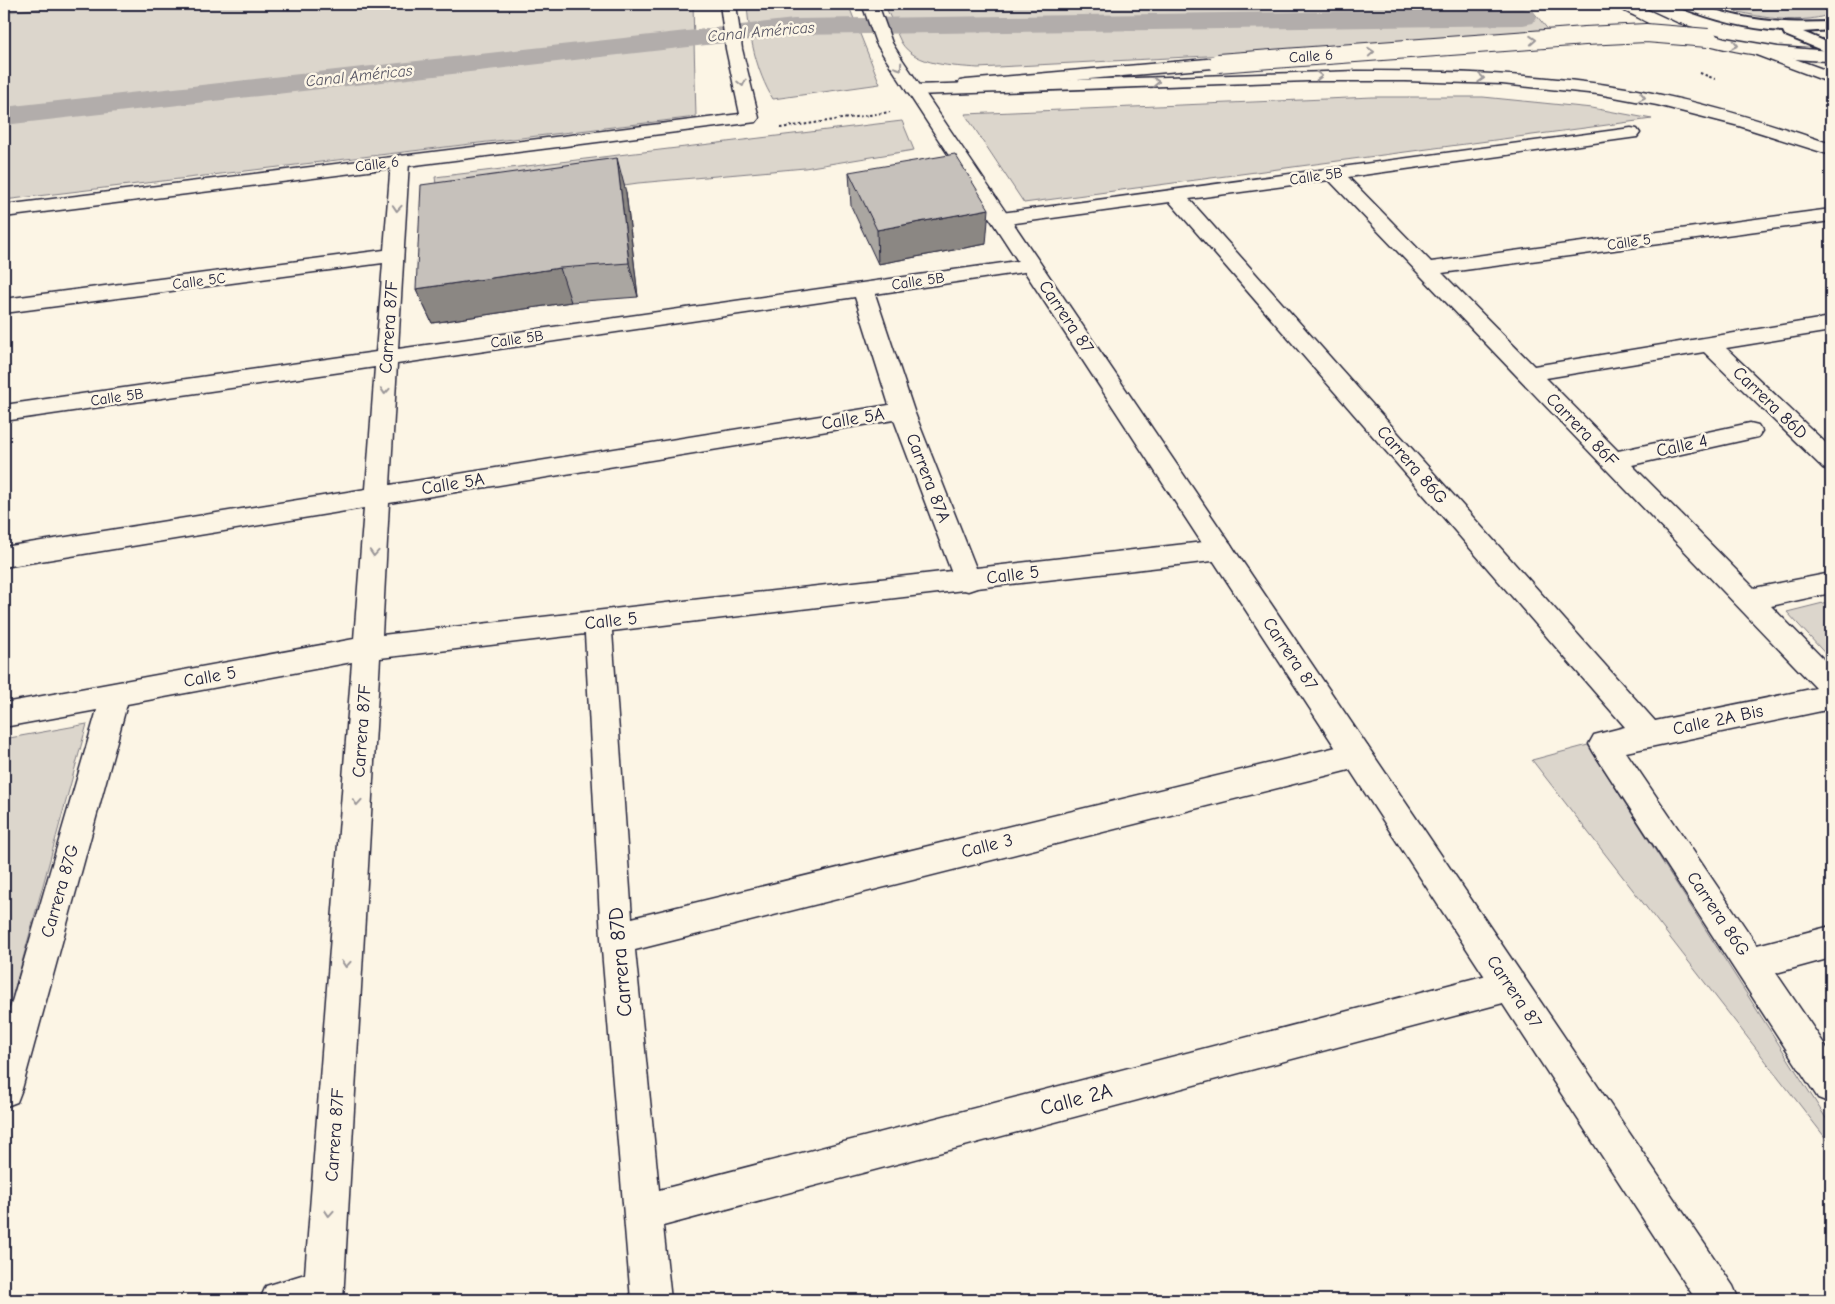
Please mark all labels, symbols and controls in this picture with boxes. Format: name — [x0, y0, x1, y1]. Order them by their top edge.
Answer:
water label: Canal Américas — [707, 18, 816, 46]
one-way arrow — [1530, 34, 1538, 45]
one-way arrow — [1730, 39, 1739, 49]
street label: Calle 6 — [1288, 45, 1334, 67]
one-way arrow — [1367, 46, 1375, 57]
water label: Canal Américas — [305, 61, 414, 91]
one-way arrow — [893, 62, 903, 71]
one-way arrow — [1315, 71, 1323, 81]
one-way arrow — [1477, 72, 1485, 83]
one-way arrow — [1152, 76, 1160, 87]
one-way arrow — [736, 79, 747, 88]
one-way arrow — [1638, 91, 1647, 102]
street label: Calle 6 — [354, 152, 400, 176]
street label: Calle 5B — [1288, 163, 1344, 189]
one-way arrow — [392, 205, 403, 213]
street label: Calle 5 — [1606, 230, 1652, 254]
street label: Calle 5B — [890, 268, 946, 294]
street label: Calle 5C — [171, 269, 227, 293]
street label: Carrera 87 — [1034, 277, 1098, 358]
street label: Carrera 87F — [375, 279, 403, 374]
street label: Calle 5B — [489, 326, 545, 352]
street label: Carrera 86D — [1728, 362, 1812, 444]
street label: Calle 5B — [89, 384, 145, 410]
one-way arrow — [379, 388, 390, 396]
street label: Carrera 86F — [1542, 389, 1623, 472]
street label: Calle 5A — [820, 404, 886, 434]
street label: Carrera 86G — [1372, 421, 1452, 509]
street label: Calle 4 — [1654, 430, 1710, 462]
street label: Carrera 87A — [901, 431, 955, 525]
street label: Calle 5A — [420, 469, 486, 499]
one-way arrow — [368, 550, 379, 558]
street label: Calle 5 — [985, 561, 1041, 589]
street label: Calle 5 — [584, 608, 638, 634]
street label: Carrera 87 — [1258, 614, 1322, 695]
street label: Calle 5 — [182, 662, 238, 692]
street label: Carrera 87F — [348, 683, 376, 778]
street label: Calle 2A Bis — [1671, 700, 1765, 740]
one-way arrow — [352, 798, 363, 806]
street label: Calle 3 — [959, 829, 1015, 863]
street label: Carrera 87G — [37, 842, 83, 940]
street label: Carrera 86G — [1682, 868, 1754, 960]
street label: Carrera 87D — [603, 906, 637, 1018]
street label: Carrera 87 — [1482, 952, 1546, 1033]
one-way arrow — [341, 960, 352, 968]
street label: Calle 2A — [1037, 1078, 1115, 1120]
street label: Carrera 87F — [321, 1087, 349, 1182]
one-way arrow — [324, 1209, 335, 1217]

